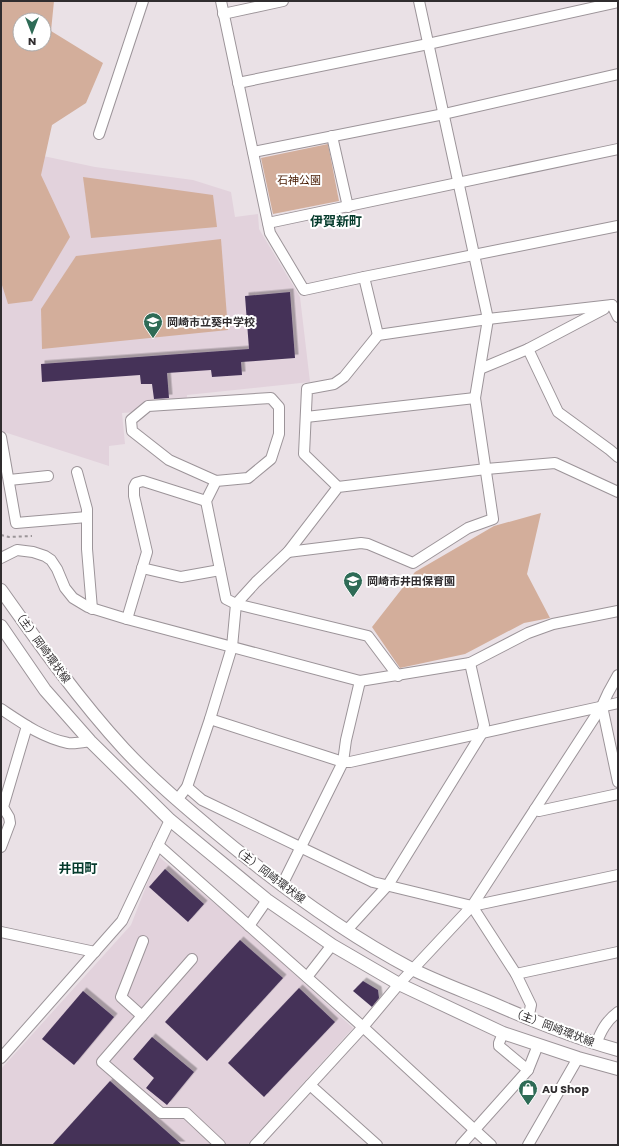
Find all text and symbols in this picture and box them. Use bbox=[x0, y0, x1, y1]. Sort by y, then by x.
north arrow bbox=[12, 12, 52, 52]
text: N bbox=[28, 34, 36, 50]
park label: 石神公園 bbox=[277, 172, 321, 188]
district label: 伊賀新町 bbox=[310, 212, 362, 231]
school or university icon: 岡崎市立葵中学校 bbox=[142, 311, 164, 339]
place label: 岡崎市立葵中学校 bbox=[167, 314, 255, 330]
school or university icon: 岡崎市井田保育園 bbox=[342, 570, 364, 598]
place label: 岡崎市井田保育園 bbox=[367, 573, 455, 589]
street label: （主）岡崎環状線 bbox=[10, 606, 74, 686]
street label: （主）岡崎環状線 bbox=[229, 841, 309, 907]
district label: 井田町 bbox=[58, 859, 98, 878]
street label: （主）岡崎環状線 bbox=[509, 1004, 597, 1050]
shop icon: AU Shop bbox=[517, 1078, 539, 1106]
place label: AU Shop bbox=[542, 1081, 589, 1097]

